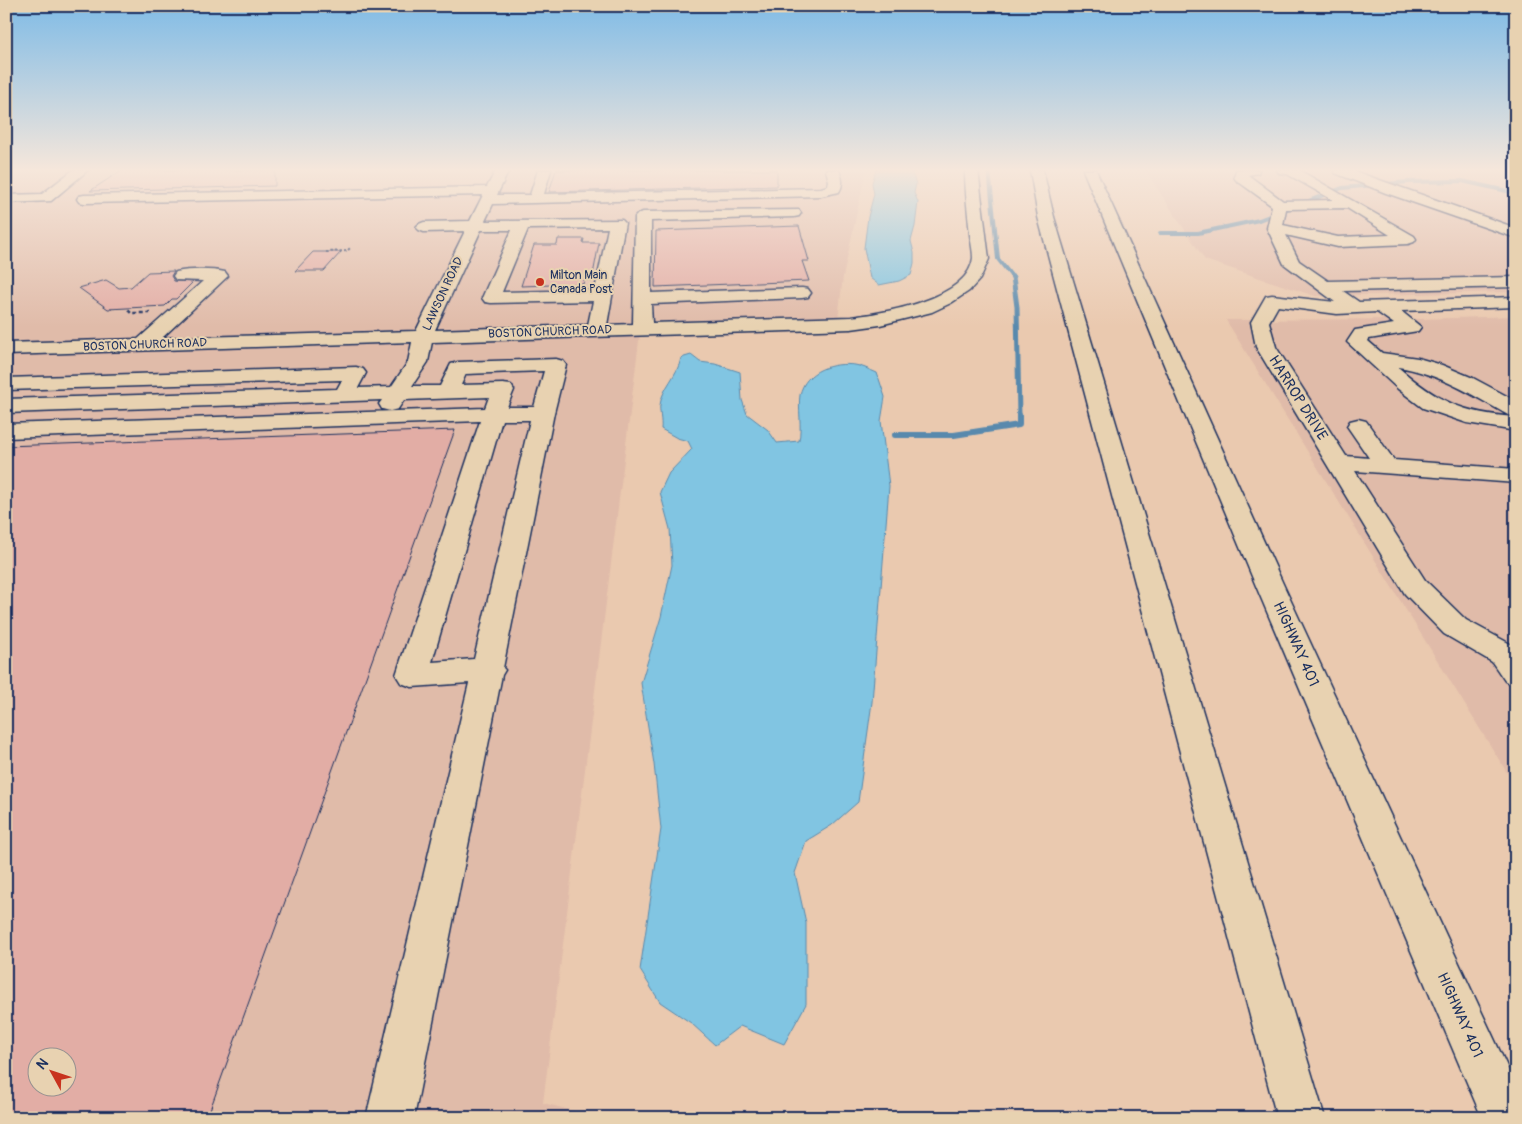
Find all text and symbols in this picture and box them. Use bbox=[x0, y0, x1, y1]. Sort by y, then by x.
street label: LAWSON ROAD bbox=[419, 254, 467, 333]
place label: Milton Main Canada Post bbox=[550, 268, 612, 297]
marker: Milton Main Canada Post bbox=[534, 276, 546, 288]
street label: BOSTON CHURCH ROAD bbox=[488, 322, 613, 342]
street label: BOSTON CHURCH ROAD bbox=[83, 335, 208, 355]
street label: HARROP DRIVE bbox=[1264, 352, 1332, 444]
street label: HIGHWAY 401 bbox=[1269, 598, 1323, 690]
street label: HIGHWAY 401 bbox=[1433, 969, 1487, 1061]
north arrow bbox=[28, 1046, 78, 1096]
text: N bbox=[33, 1055, 52, 1073]

